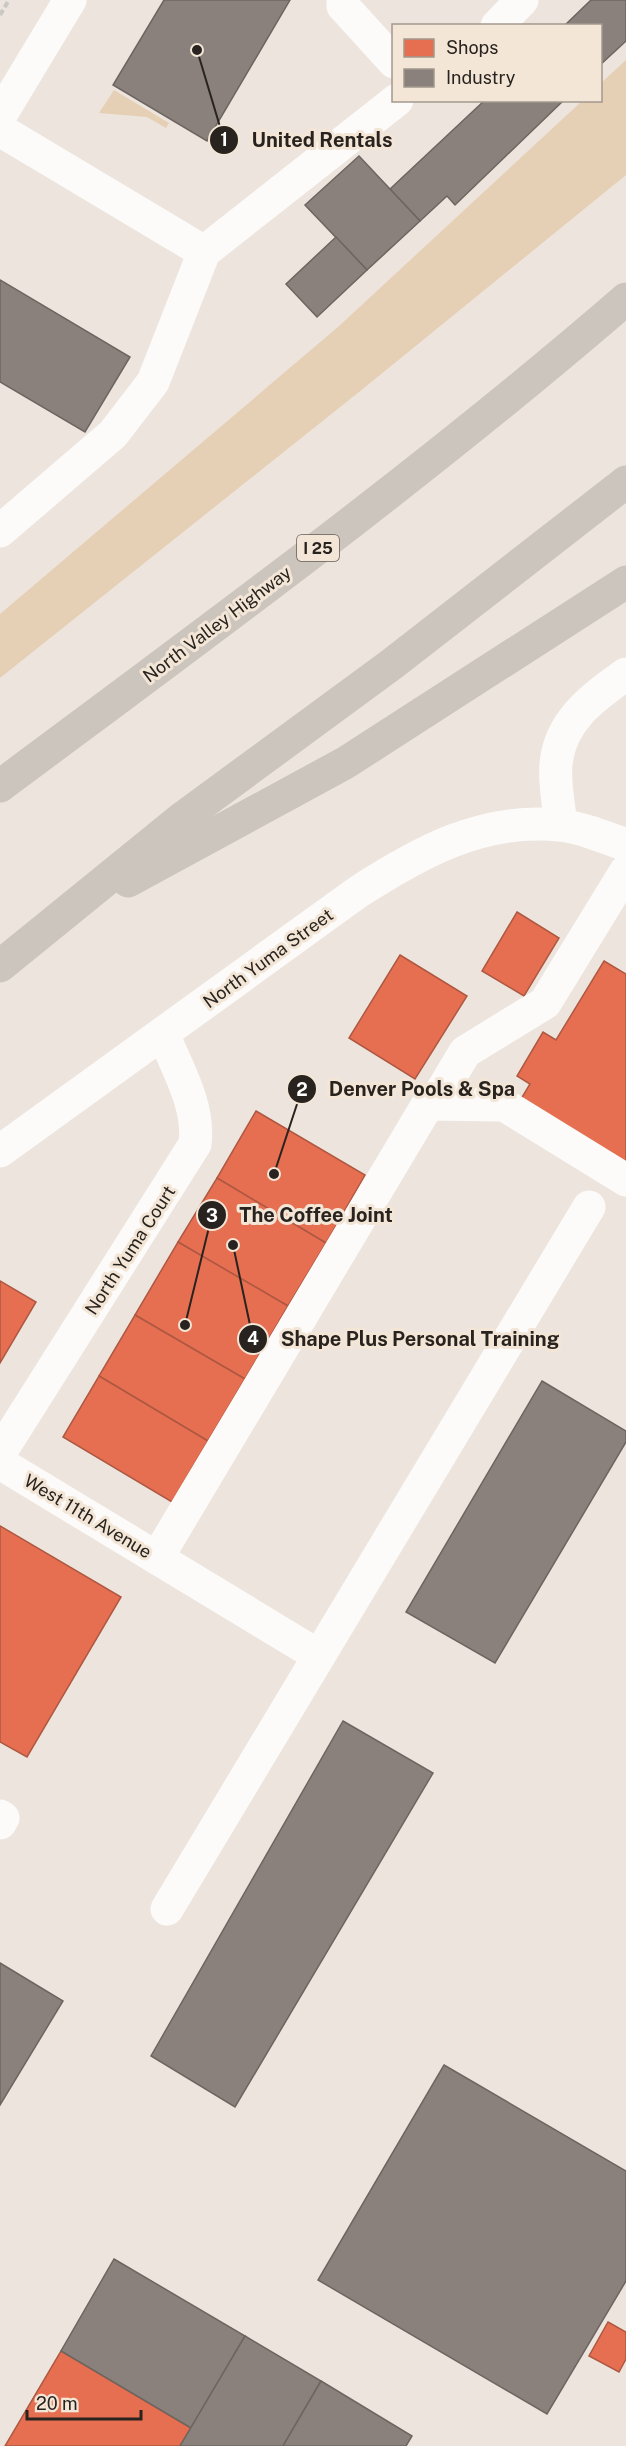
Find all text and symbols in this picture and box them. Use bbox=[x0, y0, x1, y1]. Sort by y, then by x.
legend bbox=[392, 24, 602, 102]
text: Shops bbox=[446, 37, 498, 58]
text: Industry bbox=[446, 67, 516, 88]
callout: United Rentals bbox=[209, 121, 404, 159]
text: United Rentals bbox=[251, 128, 393, 152]
text: 1 bbox=[220, 129, 228, 150]
road number: I 25 bbox=[297, 535, 339, 561]
street label: North Valley Highway bbox=[139, 561, 295, 686]
street label: North Yuma Street bbox=[199, 904, 337, 1012]
callout: Denver Pools & Spa bbox=[287, 1070, 527, 1108]
text: Denver Pools & Spa bbox=[329, 1077, 515, 1101]
text: 2 bbox=[296, 1079, 308, 1100]
street label: North Yuma Court bbox=[80, 1182, 180, 1318]
callout: The Coffee Joint bbox=[197, 1196, 405, 1234]
text: The Coffee Joint bbox=[239, 1203, 393, 1227]
text: 3 bbox=[206, 1205, 218, 1226]
callout: Shape Plus Personal Training bbox=[238, 1320, 571, 1358]
text: Shape Plus Personal Training bbox=[281, 1327, 560, 1351]
text: 4 bbox=[247, 1328, 259, 1349]
street label: West 11th Avenue bbox=[20, 1470, 156, 1562]
scale bar bbox=[27, 2383, 141, 2421]
text: 20 m bbox=[36, 2393, 78, 2414]

